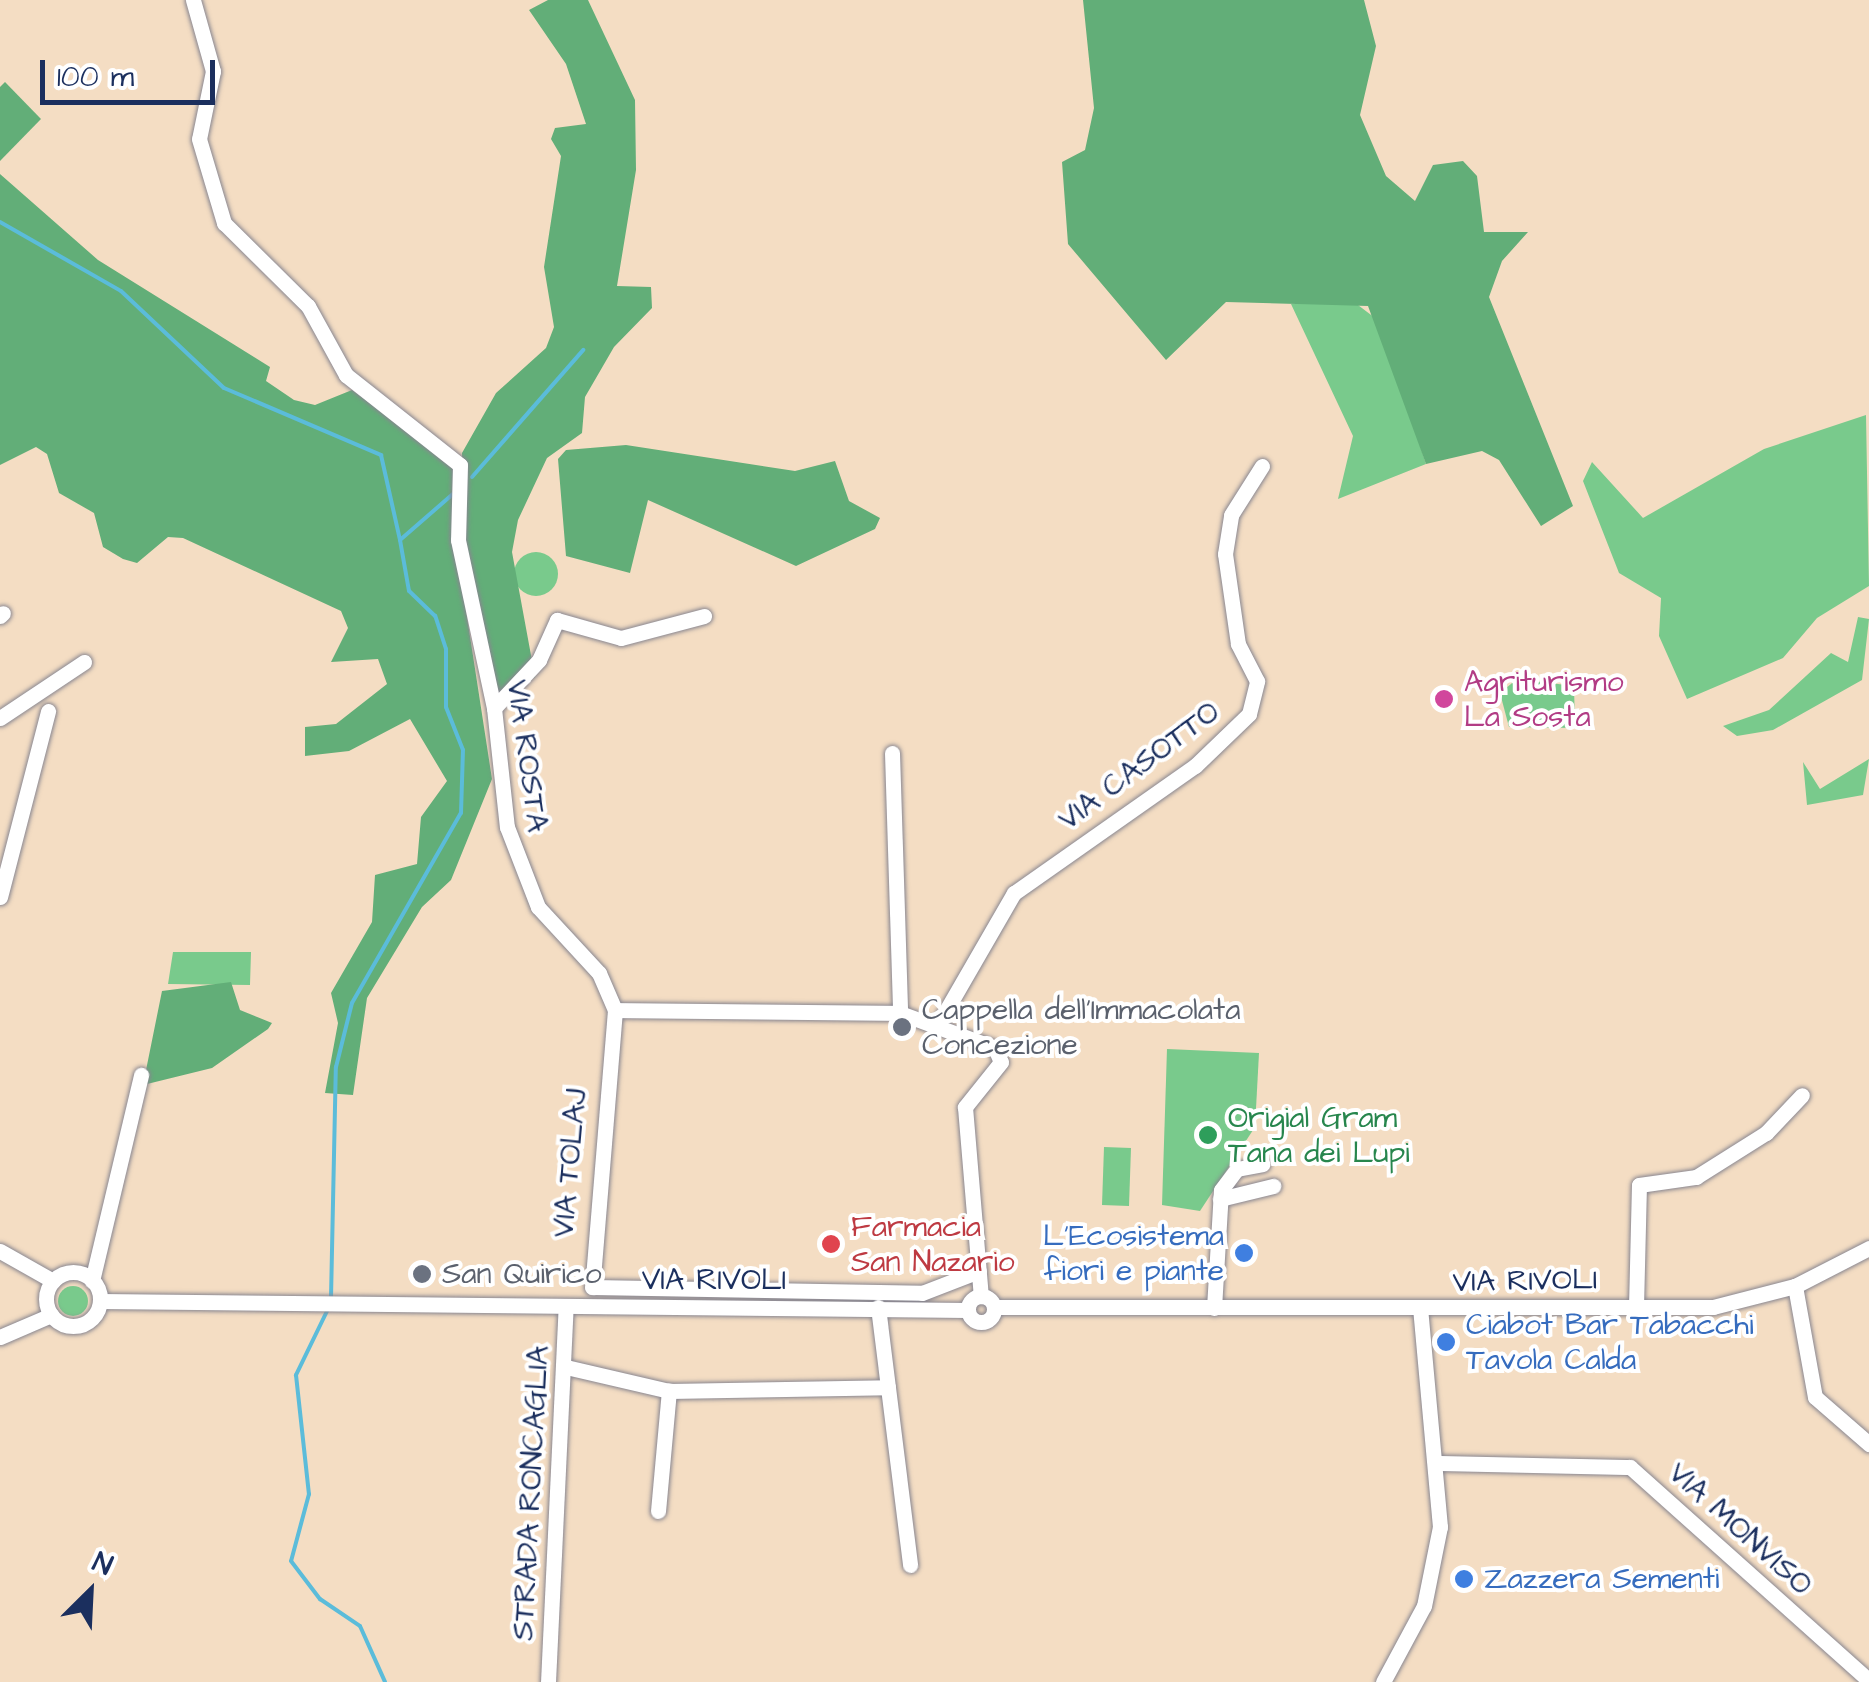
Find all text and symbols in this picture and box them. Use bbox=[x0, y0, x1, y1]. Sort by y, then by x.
scale bar bbox=[45, 40, 220, 102]
text: 100 m bbox=[57, 56, 134, 98]
place label: Agriturismo La Sosta bbox=[1464, 664, 1624, 734]
street label: VIA ROSTA bbox=[499, 678, 555, 834]
marker: Agriturismo La Sosta bbox=[1433, 688, 1455, 710]
street label: VIA CASOTTO bbox=[1052, 694, 1226, 838]
place label: Cappella dell'Immacolata Concezione bbox=[922, 992, 1240, 1062]
marker: Cappella dell'Immacolata Concezione bbox=[891, 1016, 913, 1038]
street label: VIA TOLAJ bbox=[546, 1087, 594, 1239]
place label: Origial Gram Tana dei Lupi bbox=[1228, 1100, 1410, 1170]
marker: Origial Gram Tana dei Lupi bbox=[1197, 1124, 1219, 1146]
place label: Farmacia San Nazario bbox=[851, 1209, 1015, 1280]
place label: L'Ecosistema fiori e piante bbox=[1043, 1218, 1224, 1288]
marker: Farmacia San Nazario bbox=[820, 1233, 842, 1255]
marker: L'Ecosistema fiori e piante bbox=[1233, 1242, 1255, 1264]
place label: San Quirico bbox=[442, 1256, 602, 1292]
street label: VIA RIVOLI bbox=[642, 1262, 786, 1298]
street label: VIA RIVOLI bbox=[1452, 1262, 1598, 1300]
marker: San Quirico bbox=[411, 1263, 433, 1285]
place label: Ciabot Bar Tabacchi Tavola Calda bbox=[1466, 1307, 1753, 1378]
marker: Ciabot Bar Tabacchi Tavola Calda bbox=[1435, 1331, 1457, 1353]
street label: STRADA RONCAGLIA bbox=[505, 1345, 557, 1641]
street label: VIA MONVISO bbox=[1661, 1455, 1819, 1603]
north arrow bbox=[40, 1542, 140, 1642]
text: N bbox=[86, 1543, 118, 1586]
place label: Zazzera Sementi bbox=[1484, 1561, 1719, 1597]
marker: Zazzera Sementi bbox=[1453, 1568, 1475, 1590]

